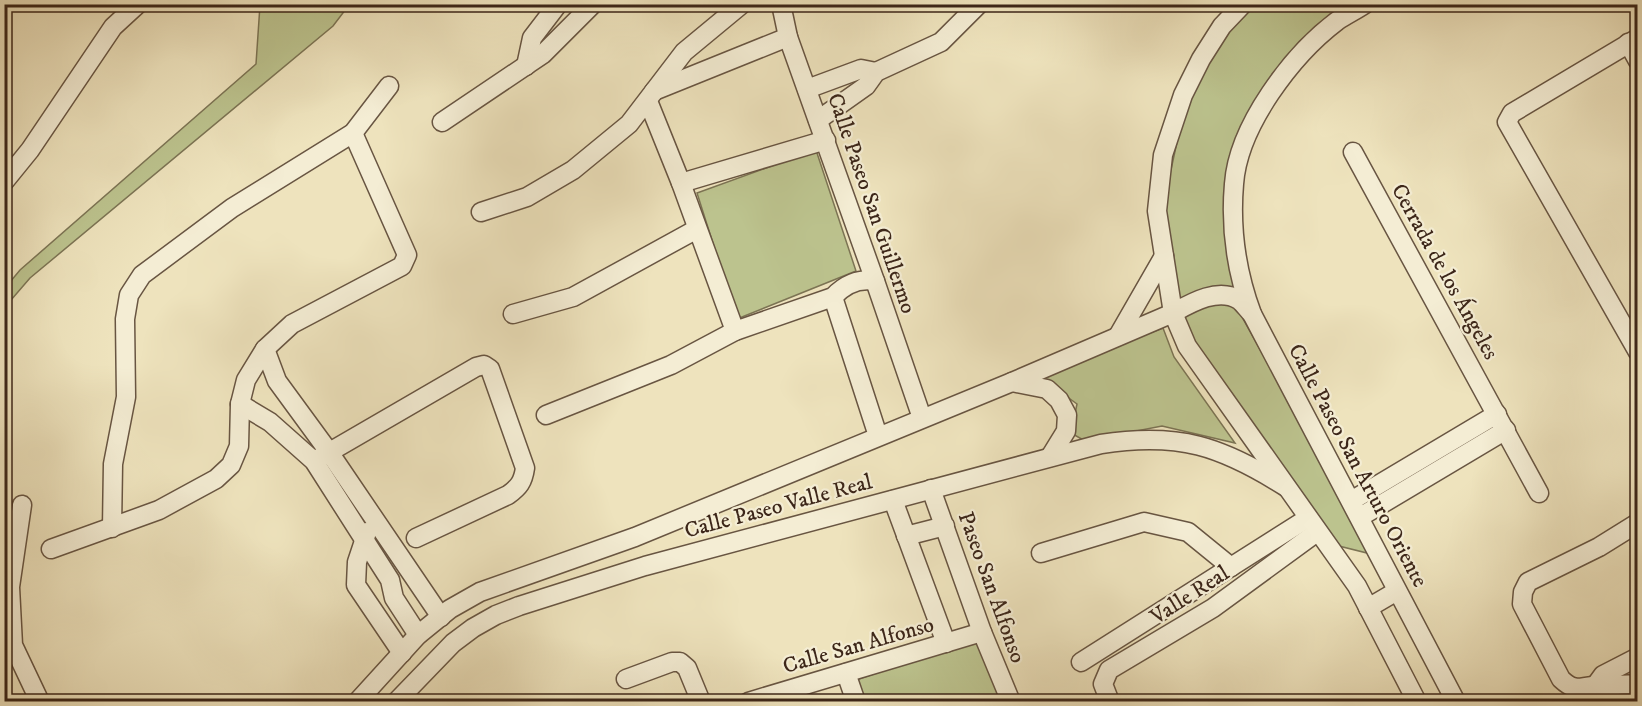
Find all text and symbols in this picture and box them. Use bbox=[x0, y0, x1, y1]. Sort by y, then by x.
street label: Calle Paseo San Guillermo bbox=[821, 90, 922, 317]
street label: Cerrada de los Ángeles bbox=[1385, 179, 1505, 364]
street label: Calle Paseo San Arturo Oriente bbox=[1282, 339, 1433, 592]
street label: Calle Paseo Valle Real bbox=[681, 468, 876, 545]
street label: Paseo San Alfonso bbox=[952, 508, 1031, 667]
street label: Valle Real bbox=[1145, 560, 1235, 631]
street label: Calle San Alfonso bbox=[780, 611, 937, 680]

